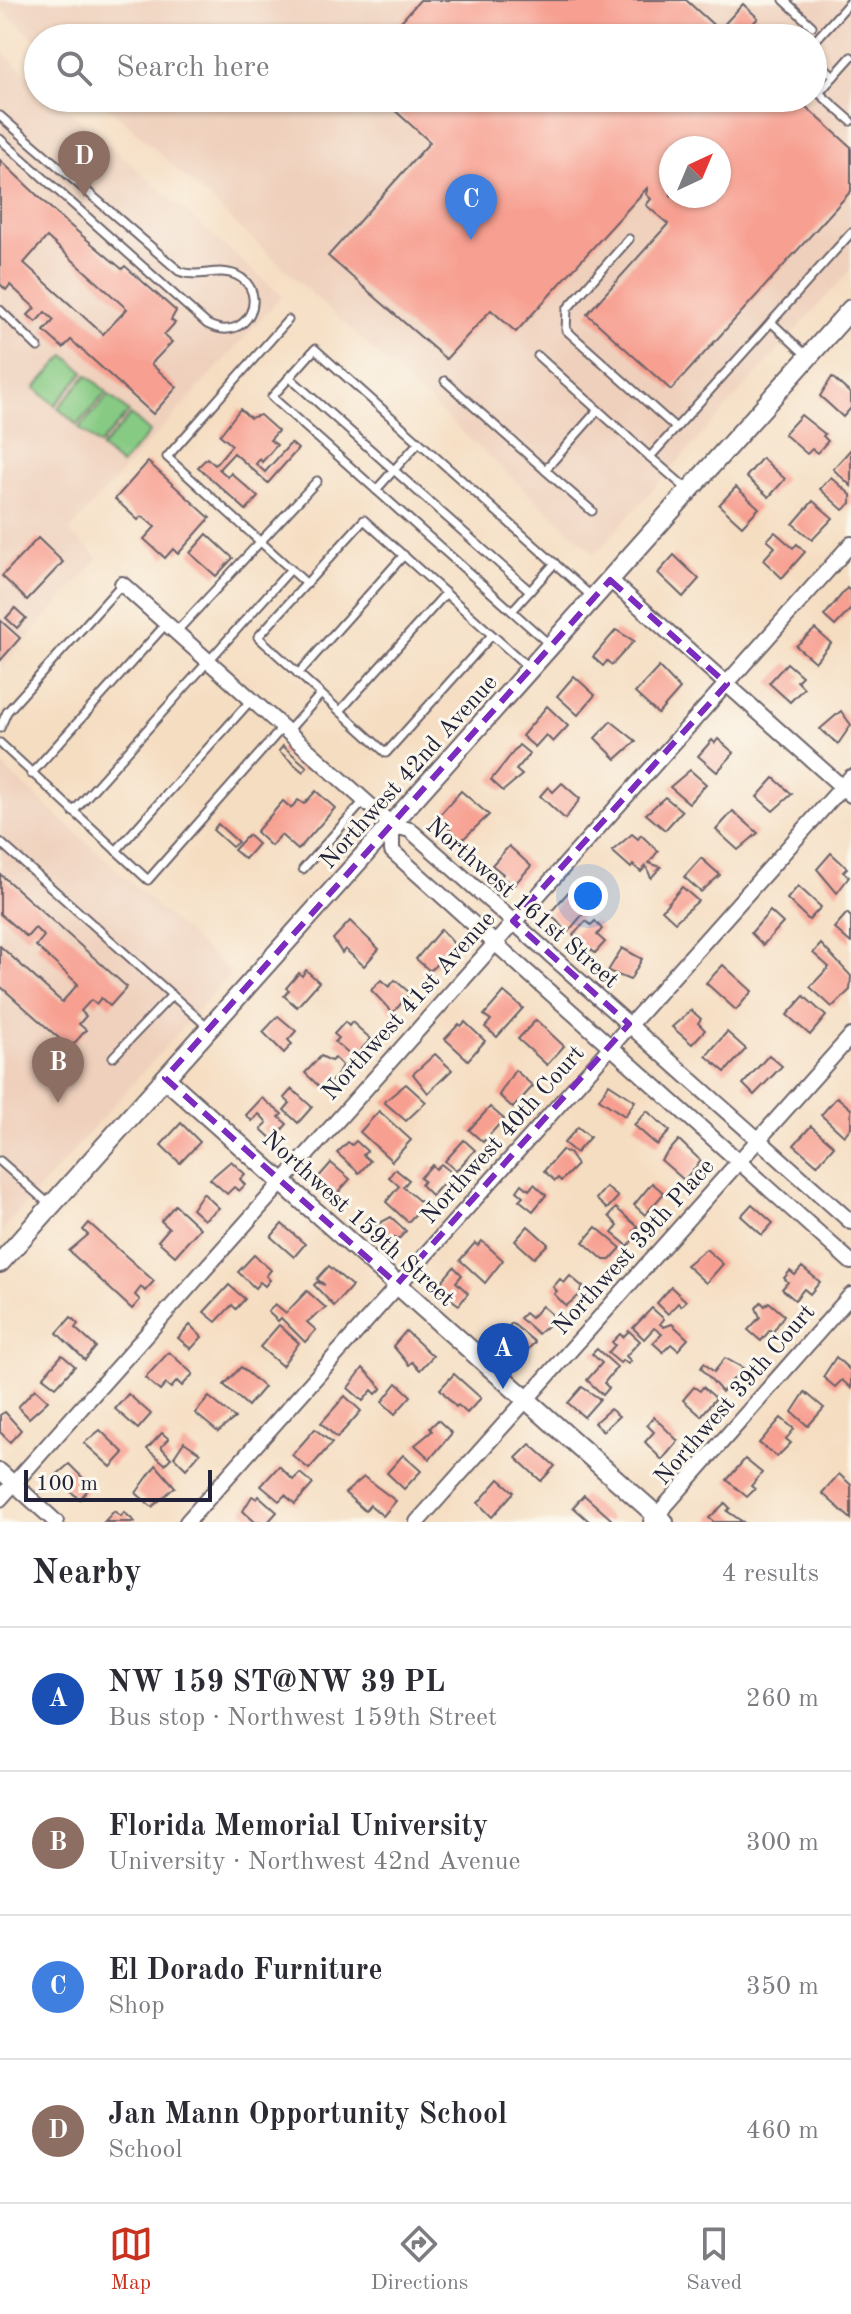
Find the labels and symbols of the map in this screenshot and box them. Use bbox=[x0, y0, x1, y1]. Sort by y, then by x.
pin: D bbox=[58, 131, 110, 197]
north arrow bbox=[659, 136, 731, 208]
pin: C bbox=[445, 174, 497, 240]
street label: Northwest 42nd Avenue bbox=[316, 671, 503, 874]
street label: Northwest 161st Street bbox=[421, 814, 623, 993]
your location bbox=[568, 876, 608, 916]
street label: Northwest 41st Avenue bbox=[318, 907, 500, 1106]
pin: B bbox=[32, 1037, 84, 1103]
street label: Northwest 40th Court bbox=[417, 1042, 590, 1229]
street label: Northwest 159th Street bbox=[257, 1127, 458, 1312]
street label: Northwest 39th Place bbox=[549, 1155, 720, 1340]
street label: Northwest 39th Court bbox=[651, 1300, 820, 1490]
pin: A bbox=[477, 1323, 529, 1389]
scale bar bbox=[24, 1466, 212, 1502]

